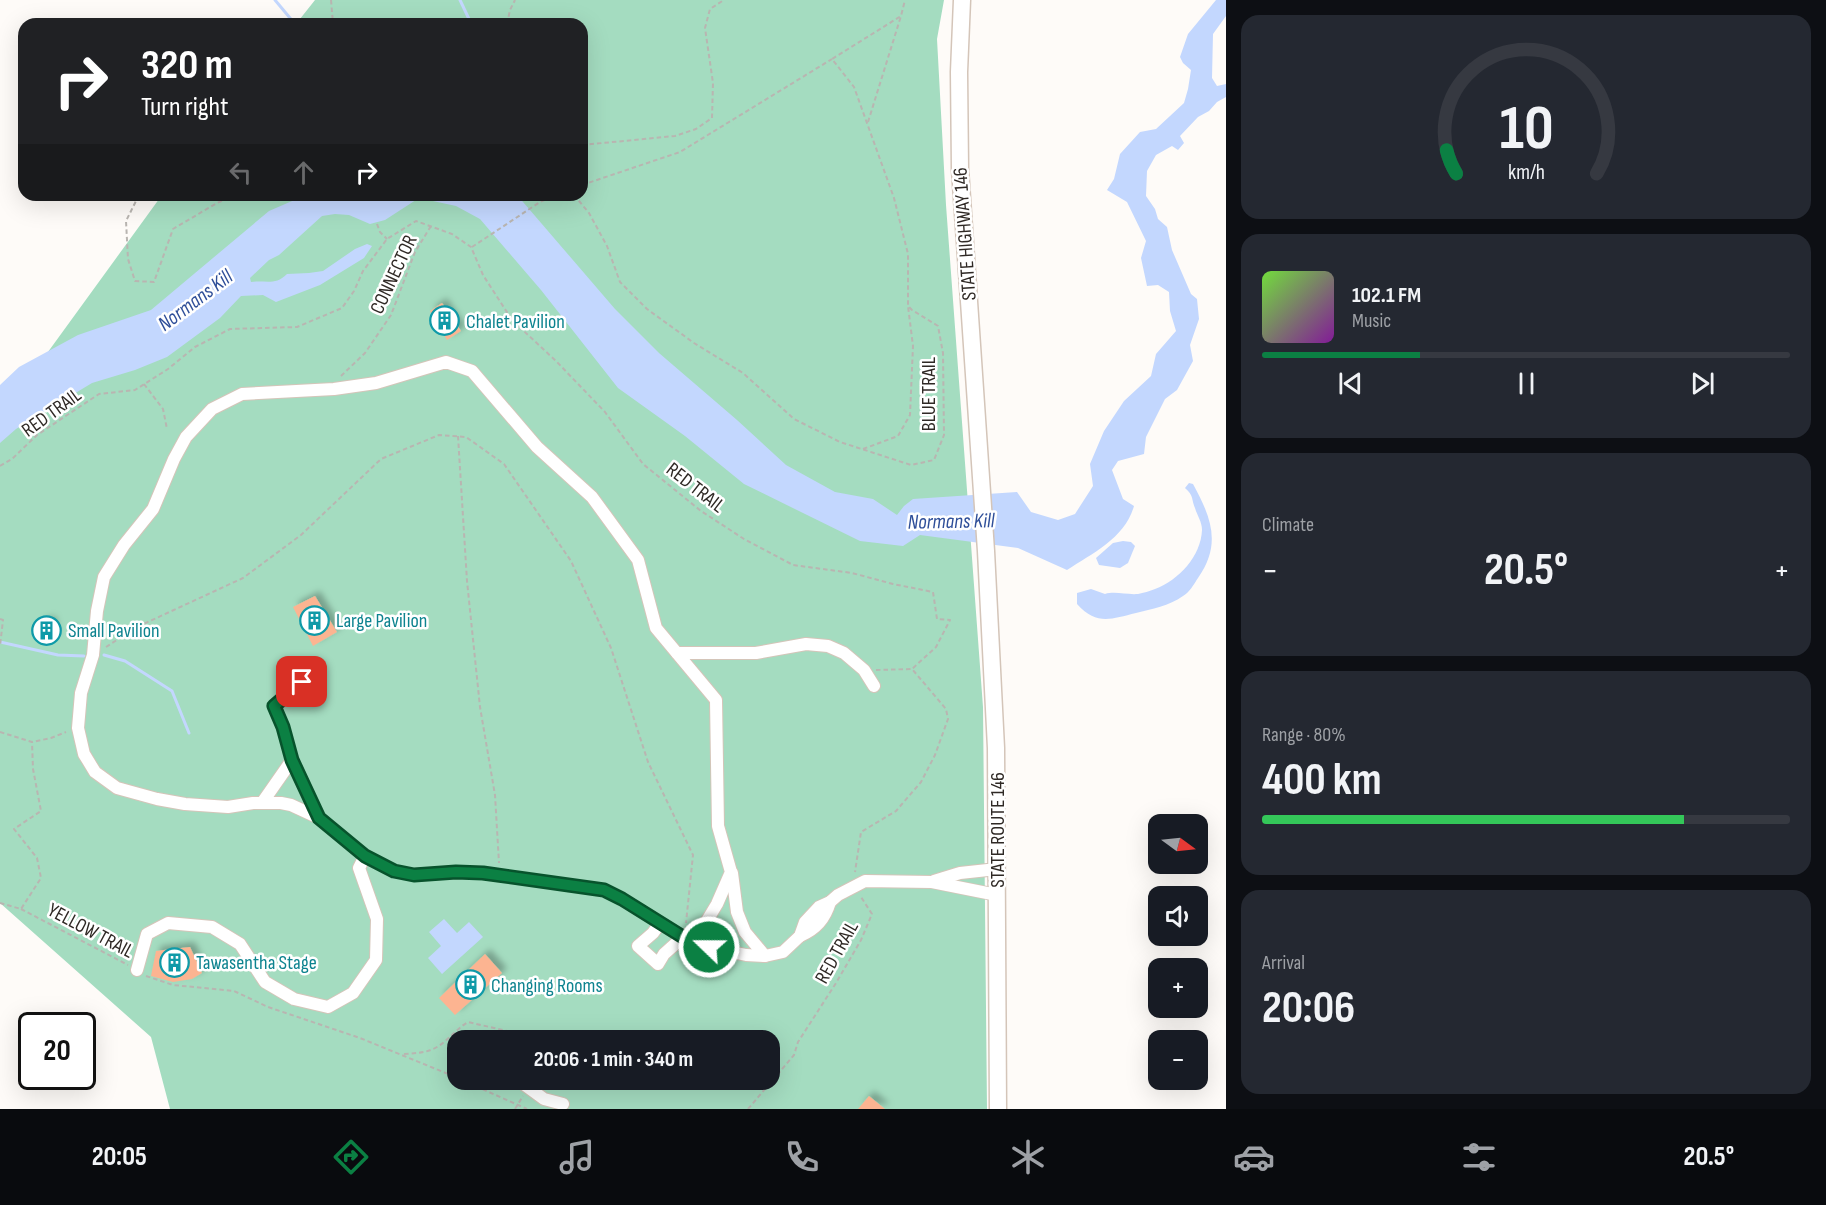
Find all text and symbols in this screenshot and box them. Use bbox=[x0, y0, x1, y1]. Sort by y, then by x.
text: 320 m bbox=[141, 40, 233, 91]
icon: right bbox=[42, 42, 120, 120]
text: Turn right bbox=[141, 91, 228, 123]
text: 10 bbox=[1499, 92, 1553, 167]
icon: left bbox=[224, 156, 257, 189]
icon: ahead bbox=[287, 156, 320, 189]
icon: right bbox=[350, 156, 383, 189]
text: km/h bbox=[1507, 160, 1545, 185]
street label: STATE HIGHWAY 146 bbox=[948, 167, 982, 301]
street label: CONNECTOR bbox=[365, 231, 423, 318]
water label: Normans Kill bbox=[153, 264, 238, 337]
text: 102.1 FM bbox=[1352, 282, 1421, 309]
building icon: Chalet Pavilion bbox=[429, 305, 461, 337]
text: Music bbox=[1352, 309, 1391, 333]
place label: Chalet Pavilion bbox=[466, 310, 565, 334]
street label: BLUE TRAIL bbox=[917, 356, 941, 431]
icon: previous bbox=[1334, 367, 1367, 400]
icon: pause bbox=[1510, 367, 1543, 400]
icon: next bbox=[1686, 367, 1719, 400]
street label: RED TRAIL bbox=[17, 383, 87, 442]
street label: RED TRAIL bbox=[661, 457, 730, 518]
water label: Normans Kill bbox=[907, 508, 996, 535]
text: Climate bbox=[1262, 513, 1314, 537]
text: 20.5° bbox=[1484, 543, 1568, 598]
text: − bbox=[1262, 551, 1278, 591]
text: + bbox=[1774, 551, 1790, 591]
building icon: Large Pavilion bbox=[299, 604, 331, 636]
place label: Large Pavilion bbox=[336, 609, 427, 633]
building icon: Small Pavilion bbox=[31, 614, 63, 646]
place label: Small Pavilion bbox=[68, 619, 160, 643]
pin bbox=[276, 656, 327, 707]
icon: arrive bbox=[285, 665, 318, 698]
text: Range · 80% bbox=[1262, 723, 1346, 747]
text: 400 km bbox=[1262, 753, 1382, 808]
street label: STATE ROUTE 146 bbox=[986, 772, 1010, 888]
north arrow bbox=[1148, 814, 1208, 874]
map controls bbox=[1148, 814, 1208, 1090]
button: sound bbox=[1148, 886, 1208, 946]
street label: YELLOW TRAIL bbox=[43, 898, 138, 964]
position arrow bbox=[677, 915, 741, 979]
street label: RED TRAIL bbox=[810, 917, 864, 988]
building icon: Tawasentha Stage bbox=[159, 946, 191, 978]
place label: Tawasentha Stage bbox=[196, 951, 317, 975]
text: Arrival bbox=[1262, 951, 1305, 975]
button: + bbox=[1148, 958, 1208, 1018]
building icon: Changing Rooms bbox=[454, 969, 486, 1001]
place label: Changing Rooms bbox=[491, 974, 603, 998]
text: 20:06 bbox=[1262, 981, 1355, 1036]
speed limit sign: 20 bbox=[18, 1012, 96, 1090]
button: − bbox=[1148, 1030, 1208, 1090]
text: 20:06 · 1 min · 340 m bbox=[534, 1046, 693, 1073]
icon: directions bbox=[330, 1136, 372, 1178]
icon: music bbox=[556, 1136, 598, 1178]
icon: phone bbox=[781, 1136, 823, 1178]
icon: climate bbox=[1007, 1136, 1049, 1178]
icon: car bbox=[1233, 1136, 1275, 1178]
icon: filters bbox=[1458, 1136, 1500, 1178]
text: 20:05 bbox=[92, 1141, 147, 1173]
text: 20.5° bbox=[1684, 1141, 1734, 1173]

